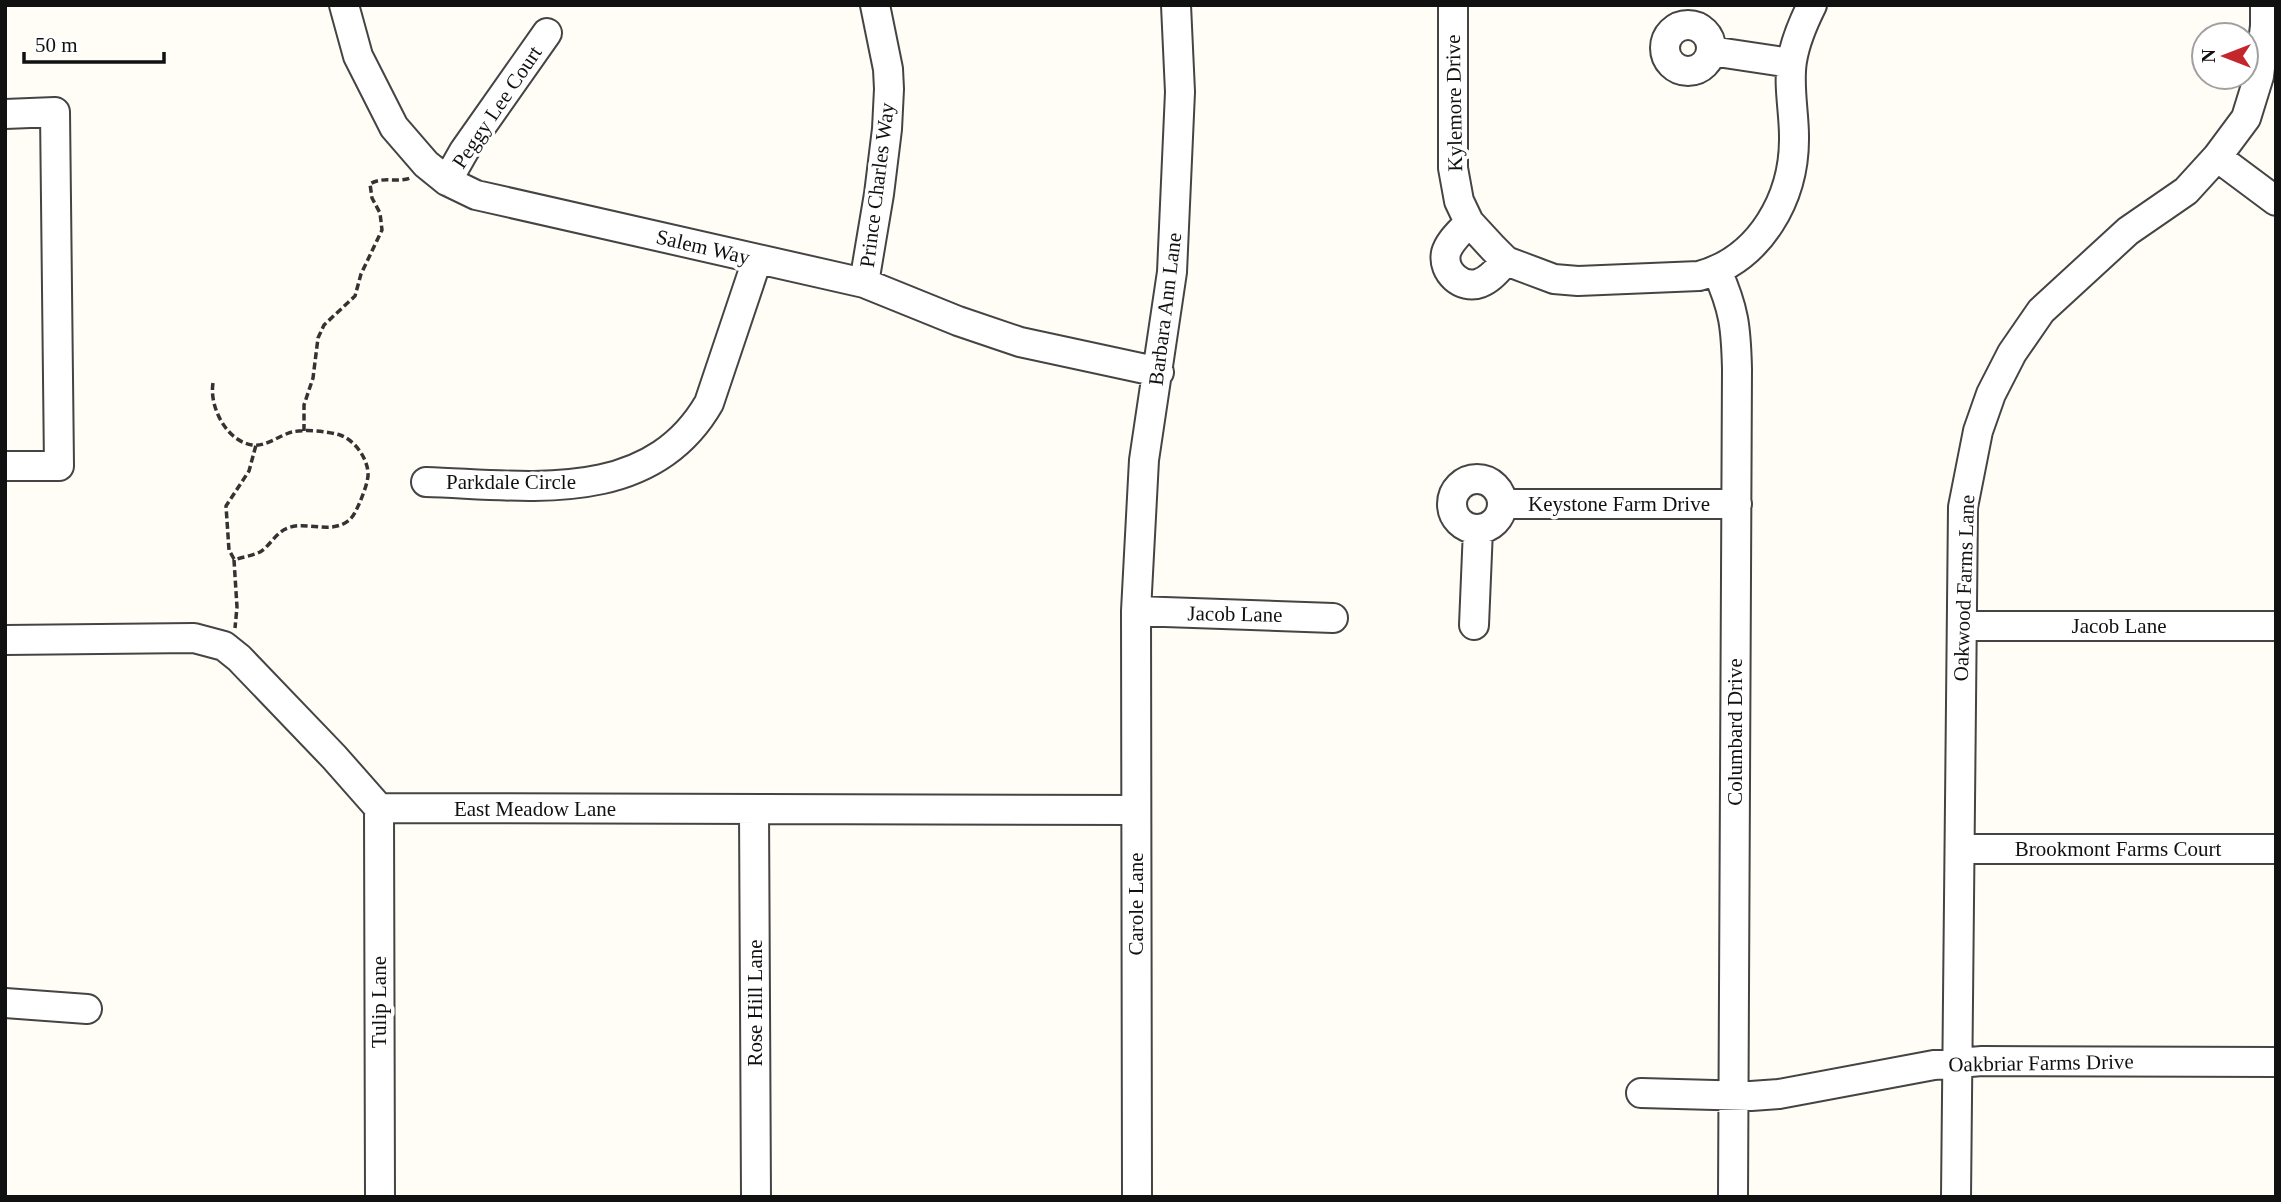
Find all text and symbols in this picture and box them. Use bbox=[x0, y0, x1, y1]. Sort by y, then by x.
scale bar bbox=[24, 21, 164, 65]
north arrow bbox=[2190, 21, 2260, 91]
text: 50 m bbox=[35, 33, 78, 57]
street label: Kylemore Drive bbox=[1441, 34, 1467, 172]
street label: Peggy Lee Court bbox=[447, 41, 547, 173]
text: N bbox=[2198, 49, 2219, 63]
street label: Prince Charles Way bbox=[855, 101, 899, 269]
street label: Salem Way bbox=[654, 225, 753, 270]
street label: Barbara Ann Lane bbox=[1144, 231, 1186, 387]
street label: Parkdale Circle bbox=[446, 470, 576, 494]
street label: Keystone Farm Drive bbox=[1528, 492, 1710, 516]
street label: Oakwood Farms Lane bbox=[1949, 494, 1979, 682]
street label: Jacob Lane bbox=[1187, 601, 1283, 627]
street label: Jacob Lane bbox=[2071, 614, 2167, 638]
street label: Columbard Drive bbox=[1723, 658, 1747, 806]
street label: East Meadow Lane bbox=[454, 797, 616, 821]
street label: Brookmont Farms Court bbox=[2015, 837, 2221, 861]
street label: Carole Lane bbox=[1124, 852, 1148, 956]
street label: Rose Hill Lane bbox=[743, 939, 767, 1067]
street label: Tulip Lane bbox=[367, 956, 391, 1048]
street label: Oakbriar Farms Drive bbox=[1948, 1049, 2134, 1077]

